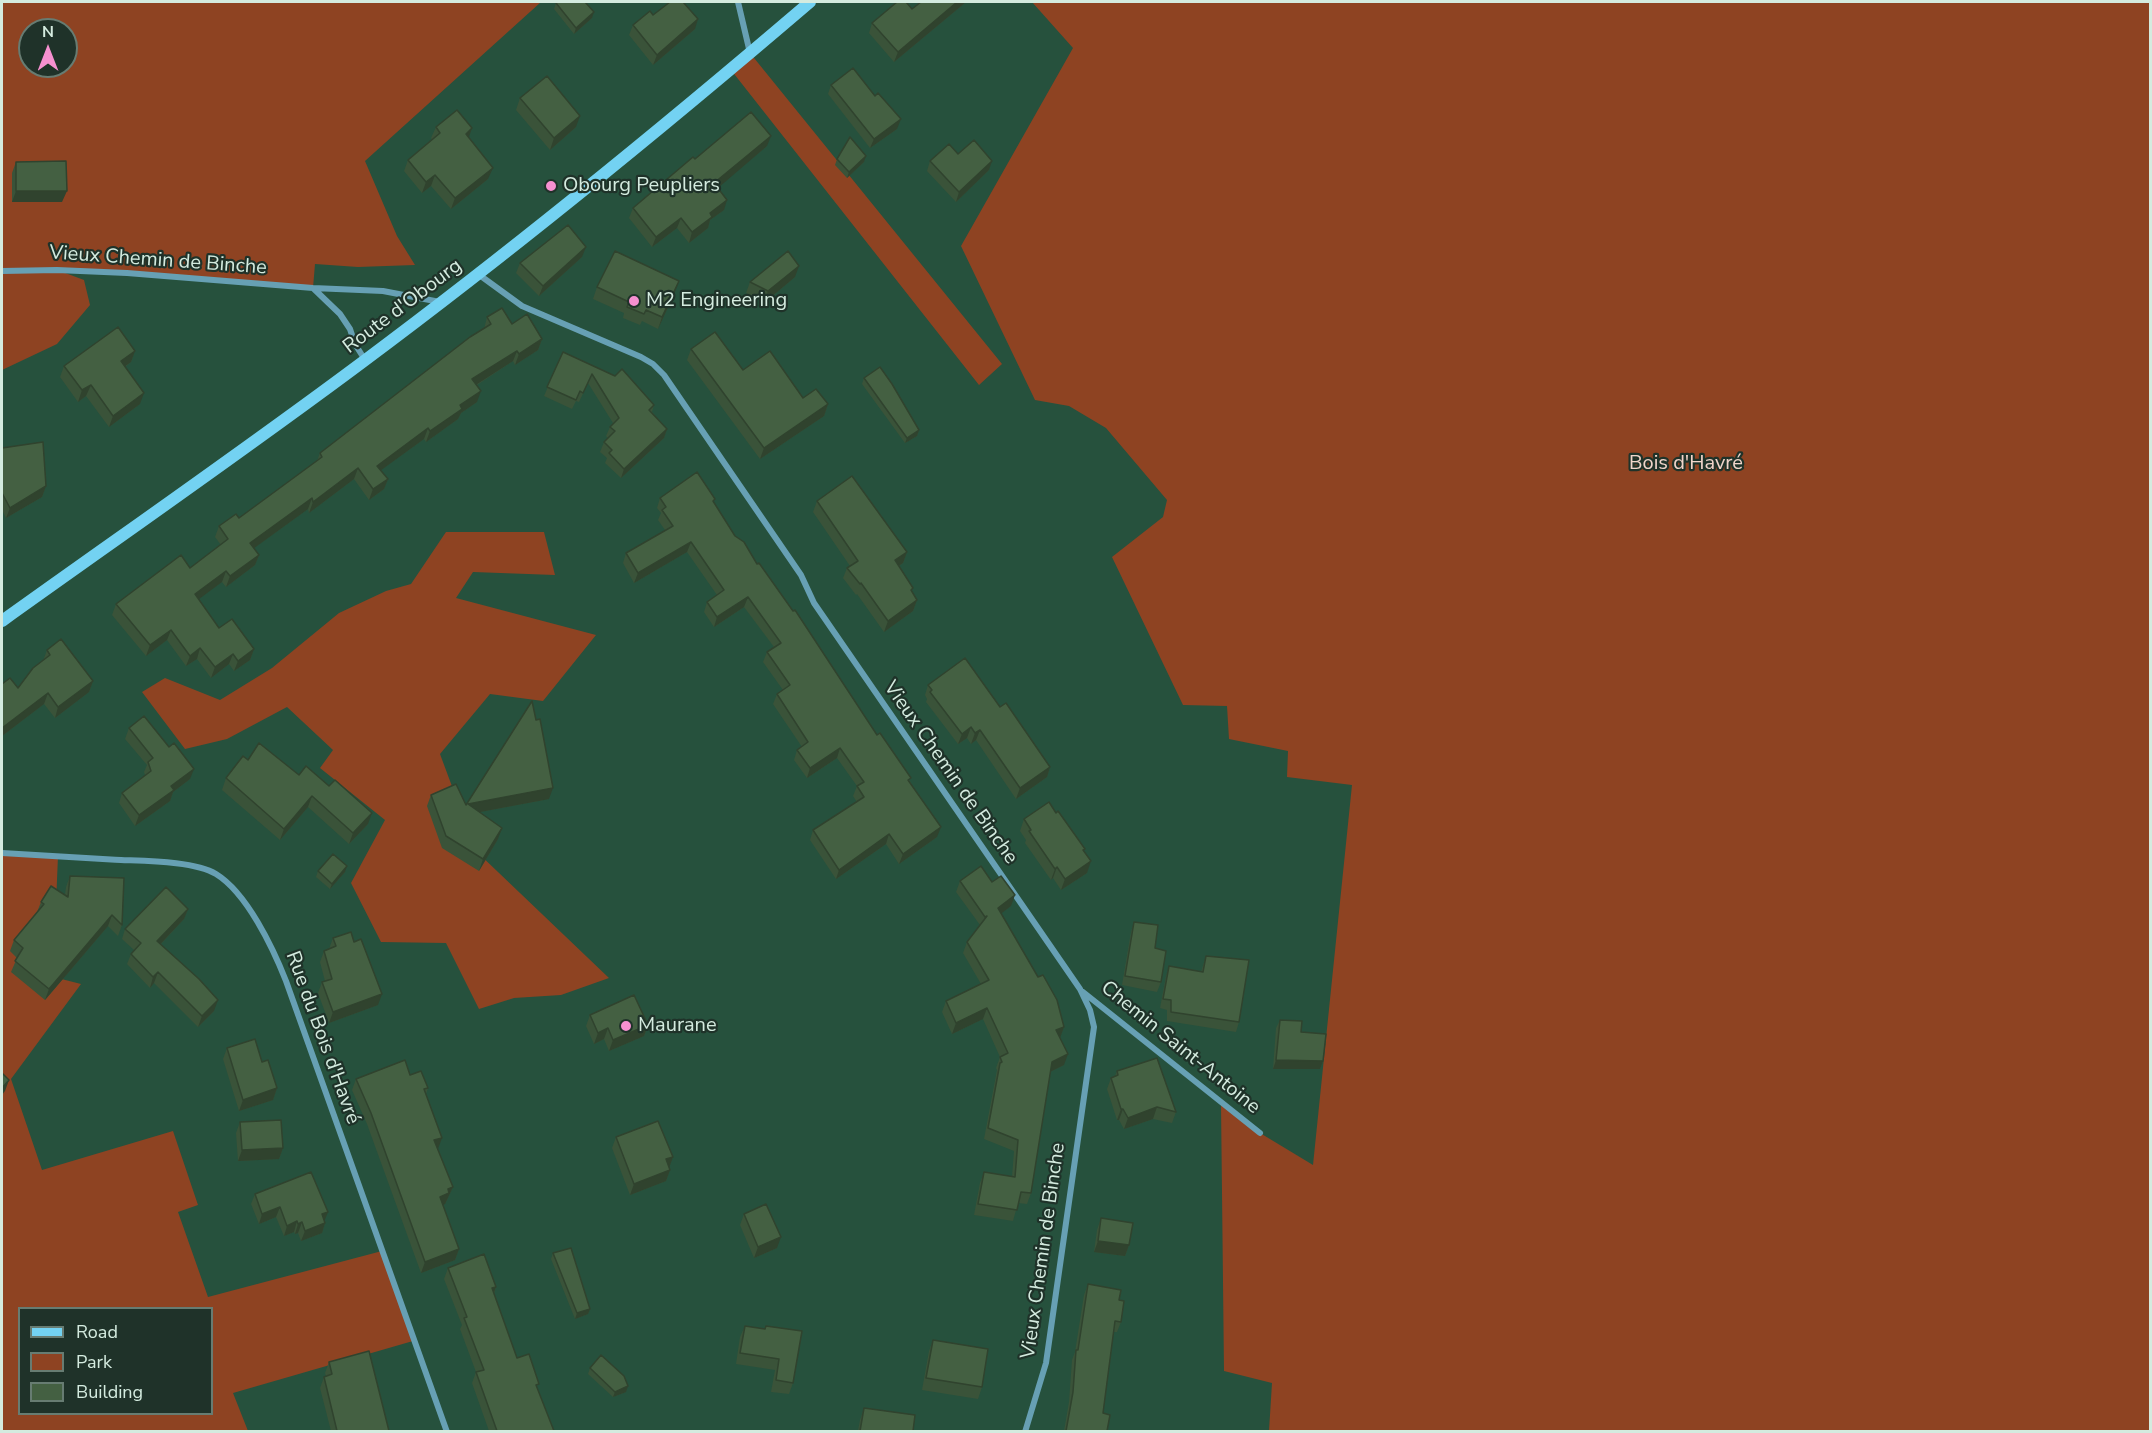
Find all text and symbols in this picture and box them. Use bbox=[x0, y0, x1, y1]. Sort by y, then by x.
north arrow bbox=[18, 18, 78, 78]
text: N bbox=[42, 21, 54, 43]
place label: Obourg Peupliers bbox=[563, 174, 720, 198]
marker: Obourg Peupliers bbox=[544, 179, 558, 193]
street label: Vieux Chemin de Binche bbox=[48, 241, 268, 281]
street label: Route d'Obourg bbox=[339, 255, 467, 359]
place label: M2 Engineering bbox=[646, 289, 787, 313]
marker: M2 Engineering bbox=[627, 294, 641, 308]
park label: Bois d'Havré bbox=[1629, 452, 1743, 476]
street label: Vieux Chemin de Binche bbox=[878, 677, 1022, 869]
street label: Rue du Bois d'Havré bbox=[280, 948, 364, 1128]
street label: Chemin Saint-Antoine bbox=[1095, 976, 1265, 1120]
place label: Maurane bbox=[638, 1014, 717, 1038]
marker: Maurane bbox=[619, 1019, 633, 1033]
street label: Vieux Chemin de Binche bbox=[1017, 1141, 1071, 1361]
legend bbox=[18, 1307, 213, 1415]
text: Road bbox=[76, 1320, 118, 1344]
text: Park bbox=[76, 1350, 112, 1374]
text: Building bbox=[76, 1380, 143, 1404]

